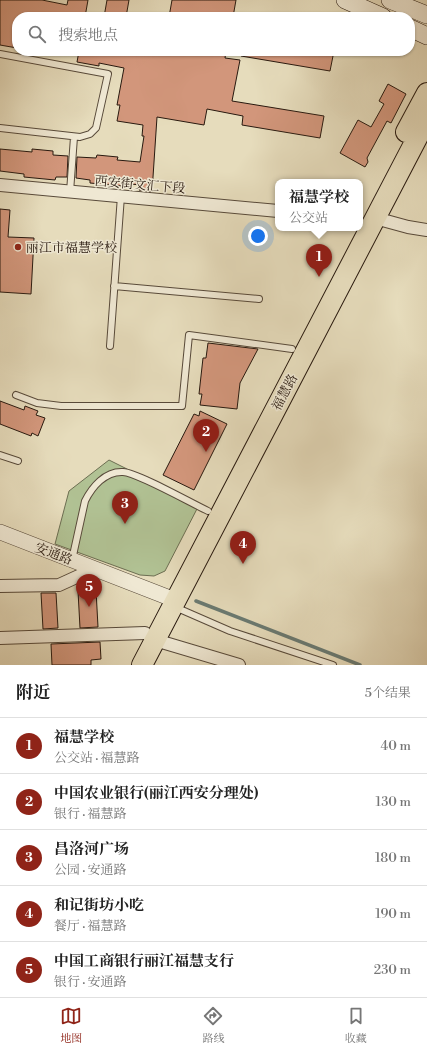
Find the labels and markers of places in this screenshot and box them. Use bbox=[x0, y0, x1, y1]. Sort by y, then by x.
place label: 丽江市福慧学校 bbox=[26, 240, 117, 256]
marker: 丽江市福慧学校 bbox=[13, 242, 23, 252]
pin: 1 bbox=[306, 244, 332, 277]
pin: 2 bbox=[193, 419, 219, 452]
pin: 3 bbox=[112, 491, 138, 524]
pin: 4 bbox=[230, 531, 256, 564]
pin: 5 bbox=[76, 574, 102, 607]

